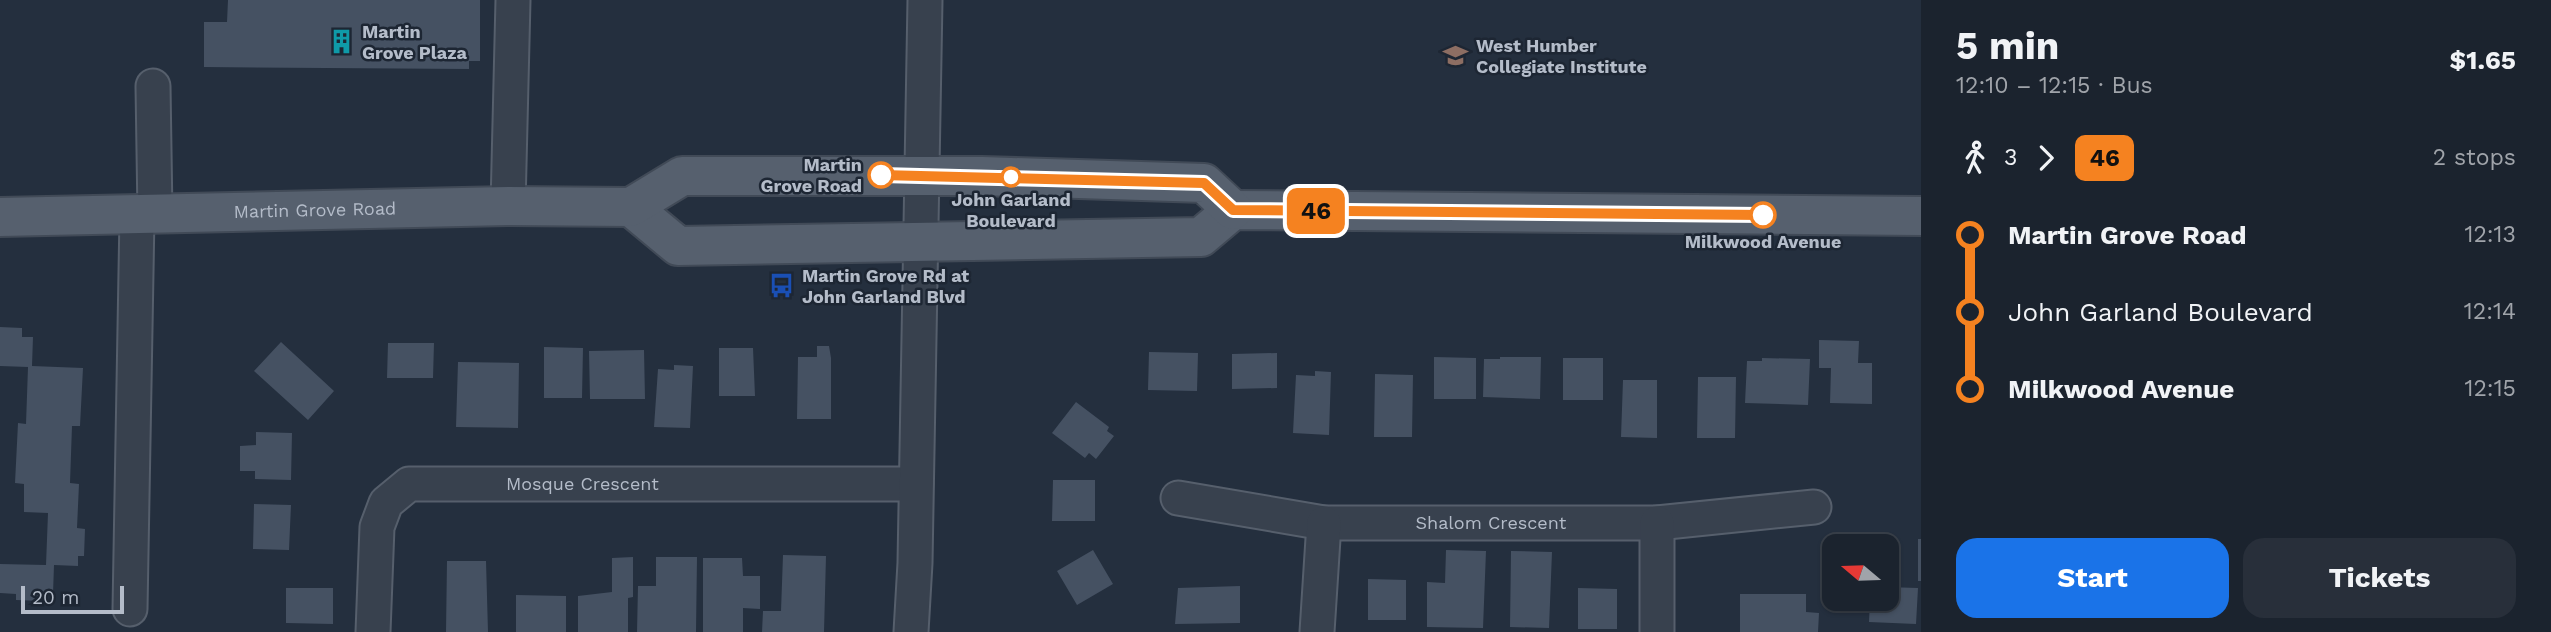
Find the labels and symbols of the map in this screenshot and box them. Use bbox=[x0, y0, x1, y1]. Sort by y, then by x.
place label: Martin Grove Plaza bbox=[362, 21, 468, 63]
building icon: Martin Grove Plaza bbox=[328, 28, 356, 56]
place label: West Humber Collegiate Institute bbox=[1476, 35, 1647, 77]
school or university icon: West Humber Collegiate Institute bbox=[1442, 42, 1470, 70]
place label: Martin Grove Road bbox=[761, 154, 862, 196]
marker: Martin Grove Road bbox=[868, 162, 894, 188]
marker: John Garland Boulevard bbox=[1001, 167, 1021, 187]
line badge: 46 bbox=[1284, 188, 1348, 234]
place label: John Garland Boulevard bbox=[951, 189, 1071, 231]
street label: Martin Grove Road bbox=[233, 197, 396, 222]
marker: Milkwood Avenue bbox=[1750, 202, 1776, 228]
place label: Milkwood Avenue bbox=[1685, 231, 1841, 252]
place label: Martin Grove Rd at John Garland Blvd bbox=[802, 265, 969, 307]
bus stop icon: Martin Grove Rd at John Garland Blvd bbox=[768, 272, 796, 300]
street label: Mosque Crescent bbox=[506, 473, 659, 494]
street label: Shalom Crescent bbox=[1415, 512, 1567, 533]
north arrow bbox=[1822, 534, 1899, 611]
scale bar bbox=[21, 583, 124, 615]

